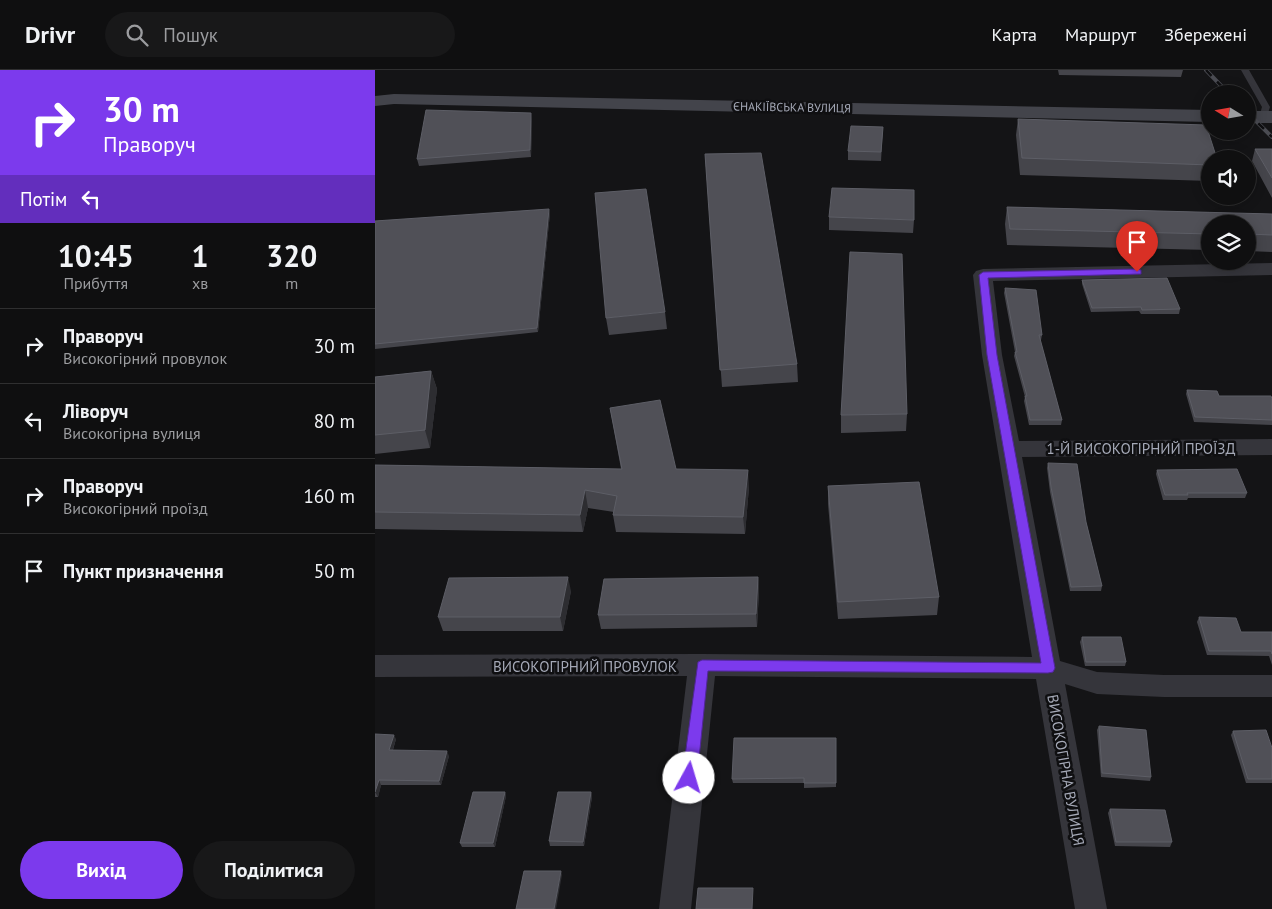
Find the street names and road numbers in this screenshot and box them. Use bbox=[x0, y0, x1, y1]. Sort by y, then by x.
street label: ЄНАКІЇВСЬКА ВУЛИЦЯ bbox=[733, 98, 851, 116]
street label: 1-Й ВИСОКОГІРНИЙ ПРОЇЗД bbox=[1046, 439, 1236, 458]
street label: ВИСОКОГІРНИЙ ПРОВУЛОК bbox=[493, 657, 677, 676]
street label: ВИСОКОГІРНА ВУЛИЦЯ bbox=[1043, 693, 1089, 847]

